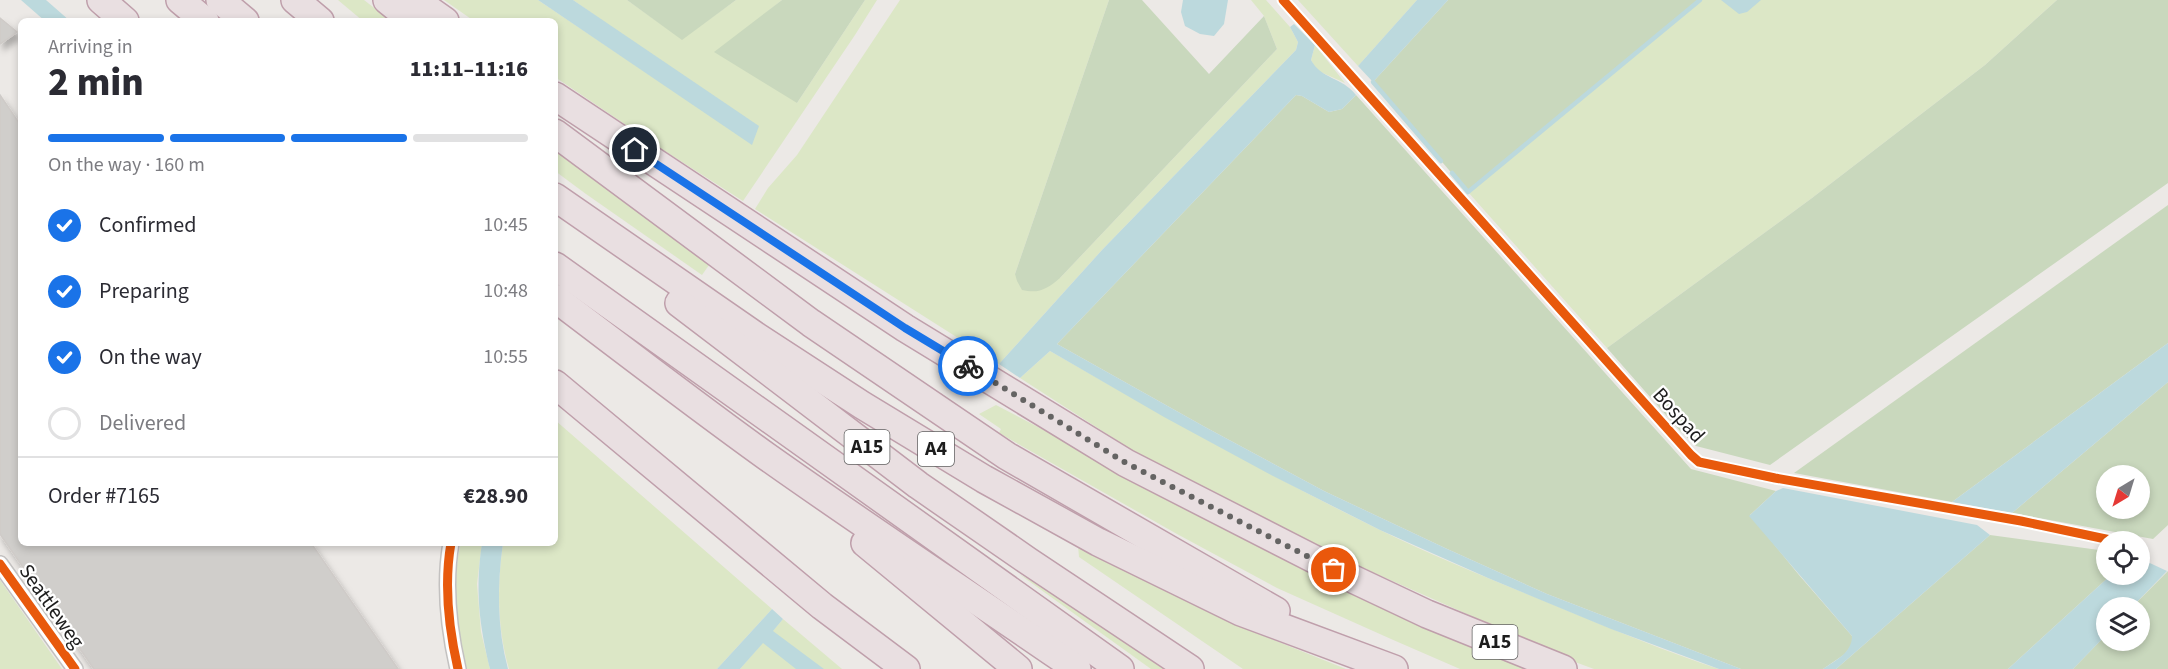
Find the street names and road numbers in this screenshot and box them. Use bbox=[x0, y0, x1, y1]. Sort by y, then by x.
street label: Bospad bbox=[1646, 380, 1712, 450]
road number: A15 bbox=[844, 430, 890, 464]
road number: A4 bbox=[918, 432, 954, 466]
street label: Seattleweg bbox=[12, 558, 92, 655]
road number: A15 bbox=[1472, 625, 1518, 659]

